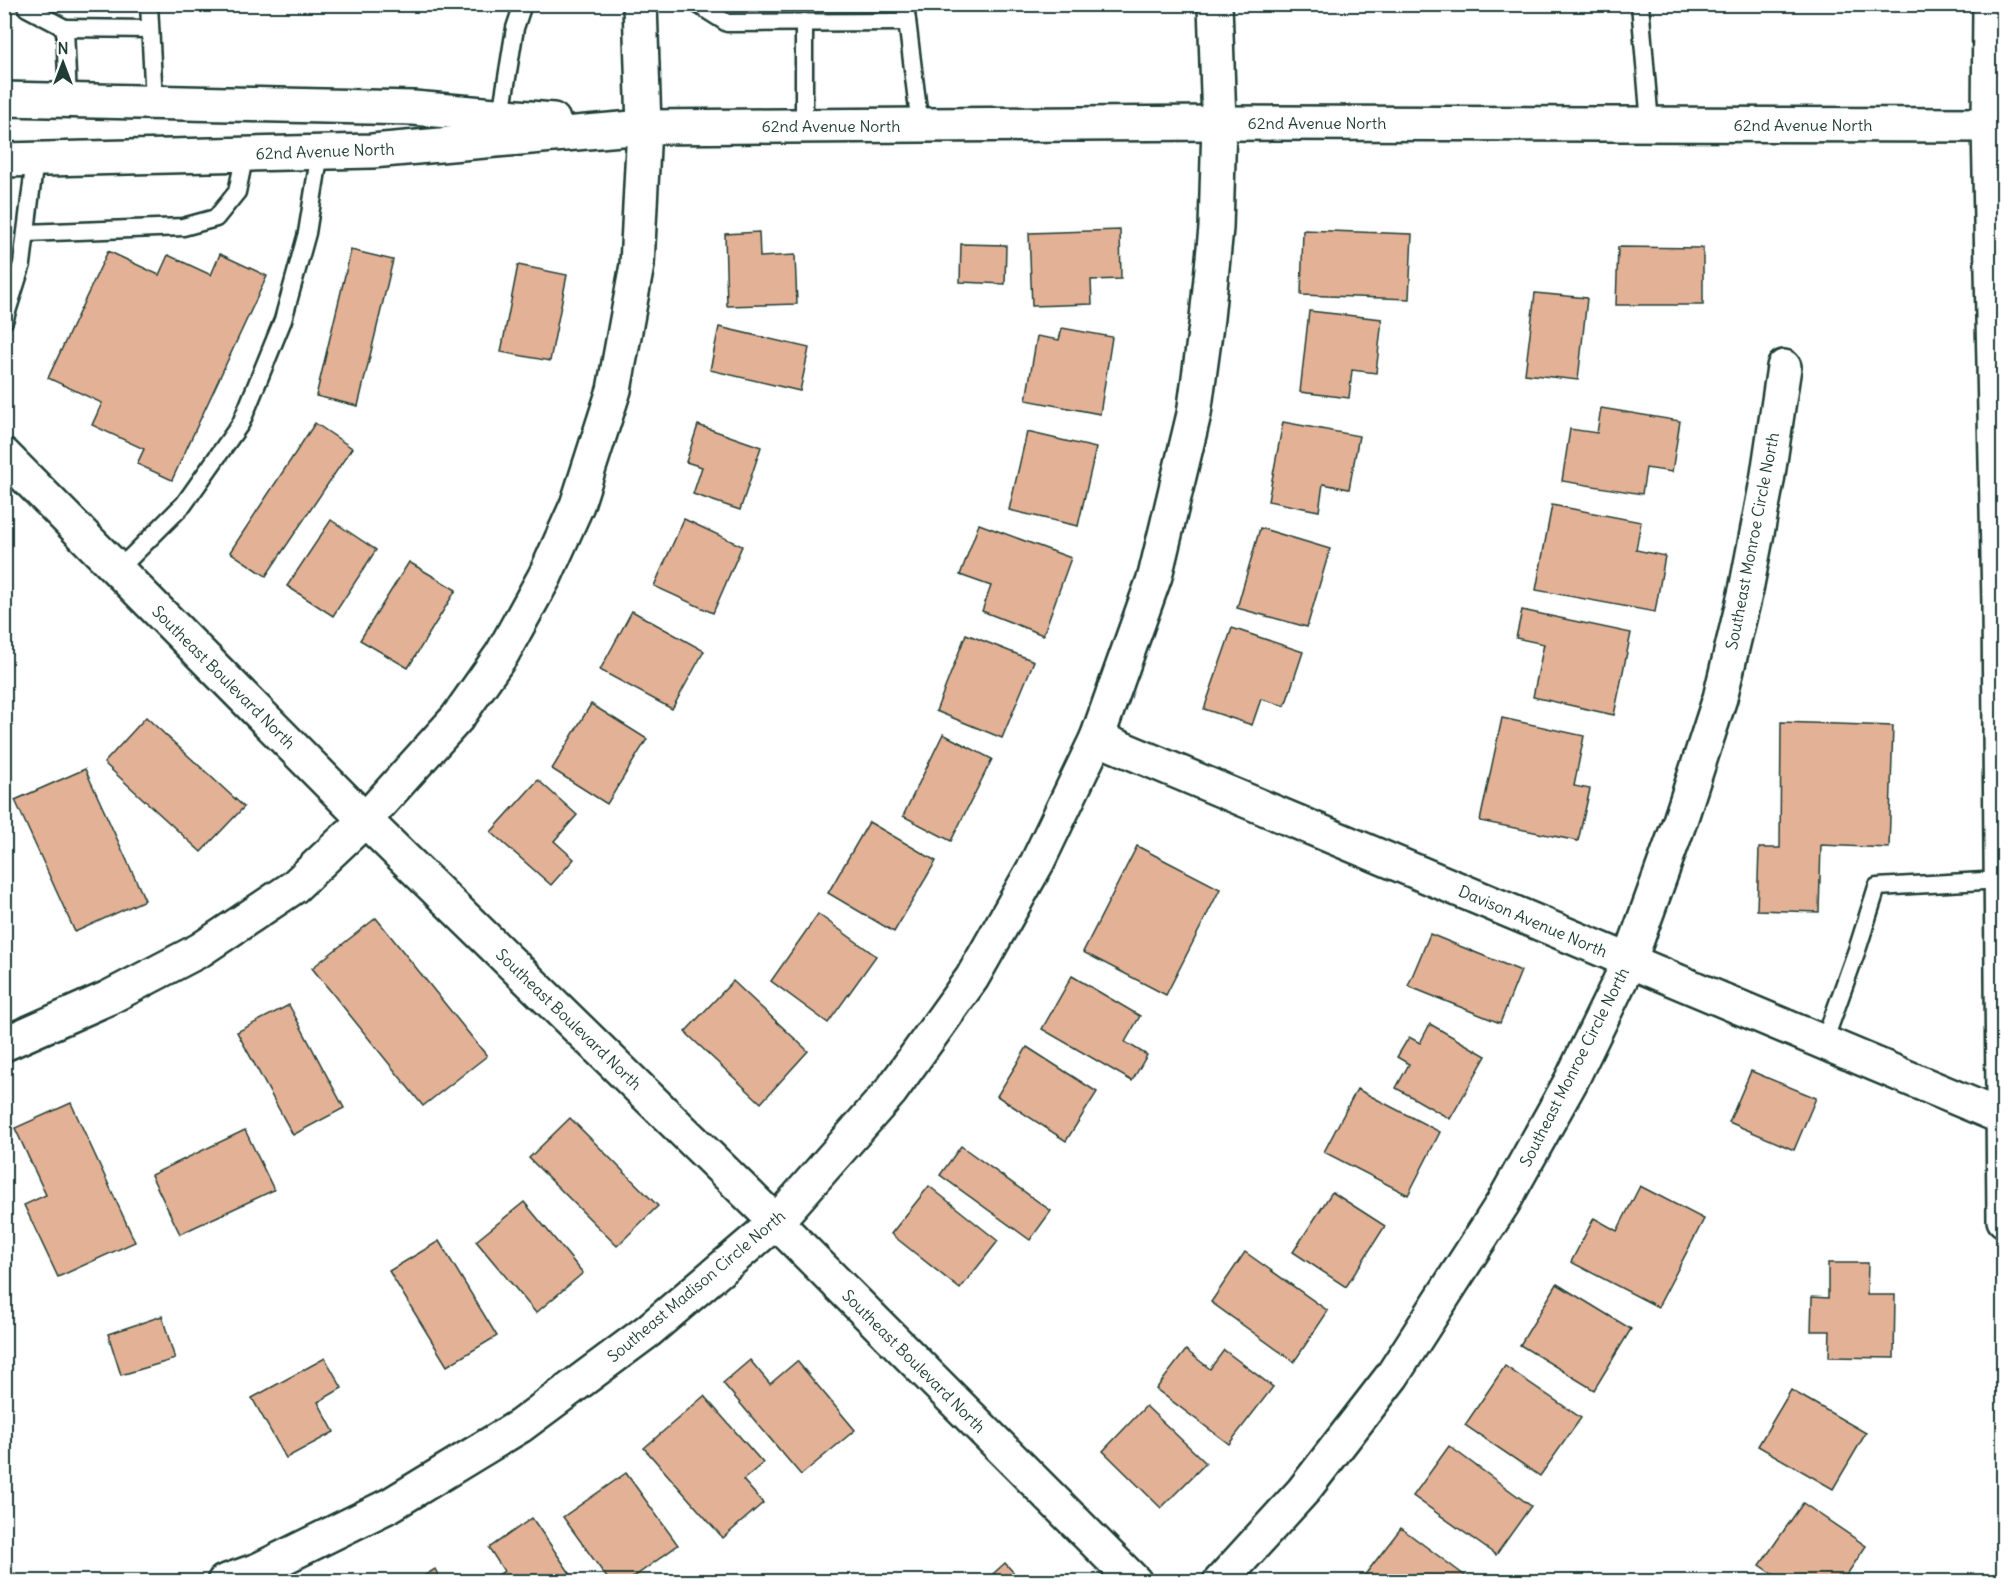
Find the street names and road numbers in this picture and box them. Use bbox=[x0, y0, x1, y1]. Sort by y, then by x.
street label: 62nd Avenue North bbox=[1248, 113, 1386, 133]
street label: 62nd Avenue North bbox=[1734, 115, 1872, 135]
street label: 62nd Avenue North bbox=[762, 116, 900, 136]
street label: 62nd Avenue North bbox=[255, 139, 395, 163]
street label: Southeast Monroe Circle North bbox=[1721, 431, 1783, 651]
street label: Southeast Boulevard North bbox=[148, 601, 300, 753]
street label: Davison Avenue North bbox=[1456, 881, 1610, 961]
street label: Southeast Boulevard North bbox=[492, 944, 646, 1094]
street label: Southeast Monroe Circle North bbox=[1515, 964, 1633, 1170]
street label: Southeast Madison Circle North bbox=[603, 1206, 789, 1366]
street label: Southeast Boulevard North bbox=[838, 1285, 990, 1437]

